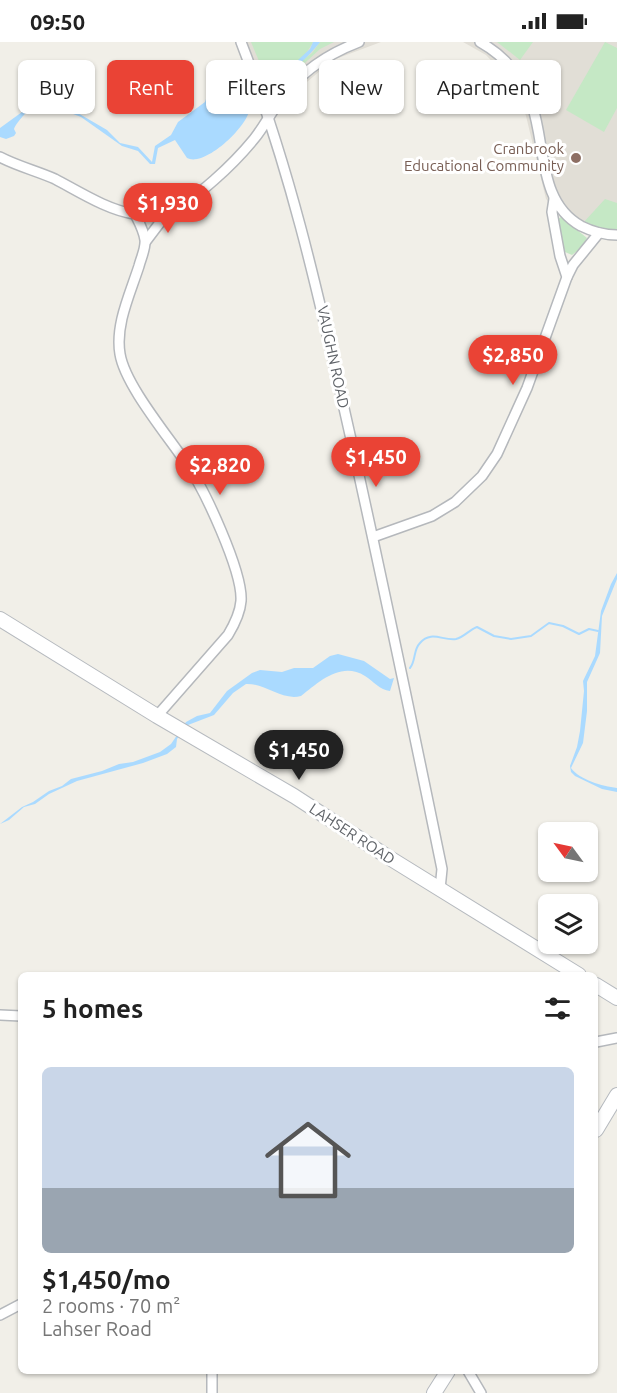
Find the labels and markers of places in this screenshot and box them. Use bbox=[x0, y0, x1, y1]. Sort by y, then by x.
place label: Cranbrook Educational Community bbox=[404, 140, 564, 174]
marker: Cranbrook Educational Community bbox=[569, 151, 583, 165]
pin: $1,930 bbox=[119, 183, 217, 234]
pin: $2,850 bbox=[464, 335, 562, 386]
pin: $1,450 bbox=[327, 437, 425, 488]
pin: $2,820 bbox=[171, 445, 269, 496]
pin: $1,450 bbox=[250, 730, 348, 781]

